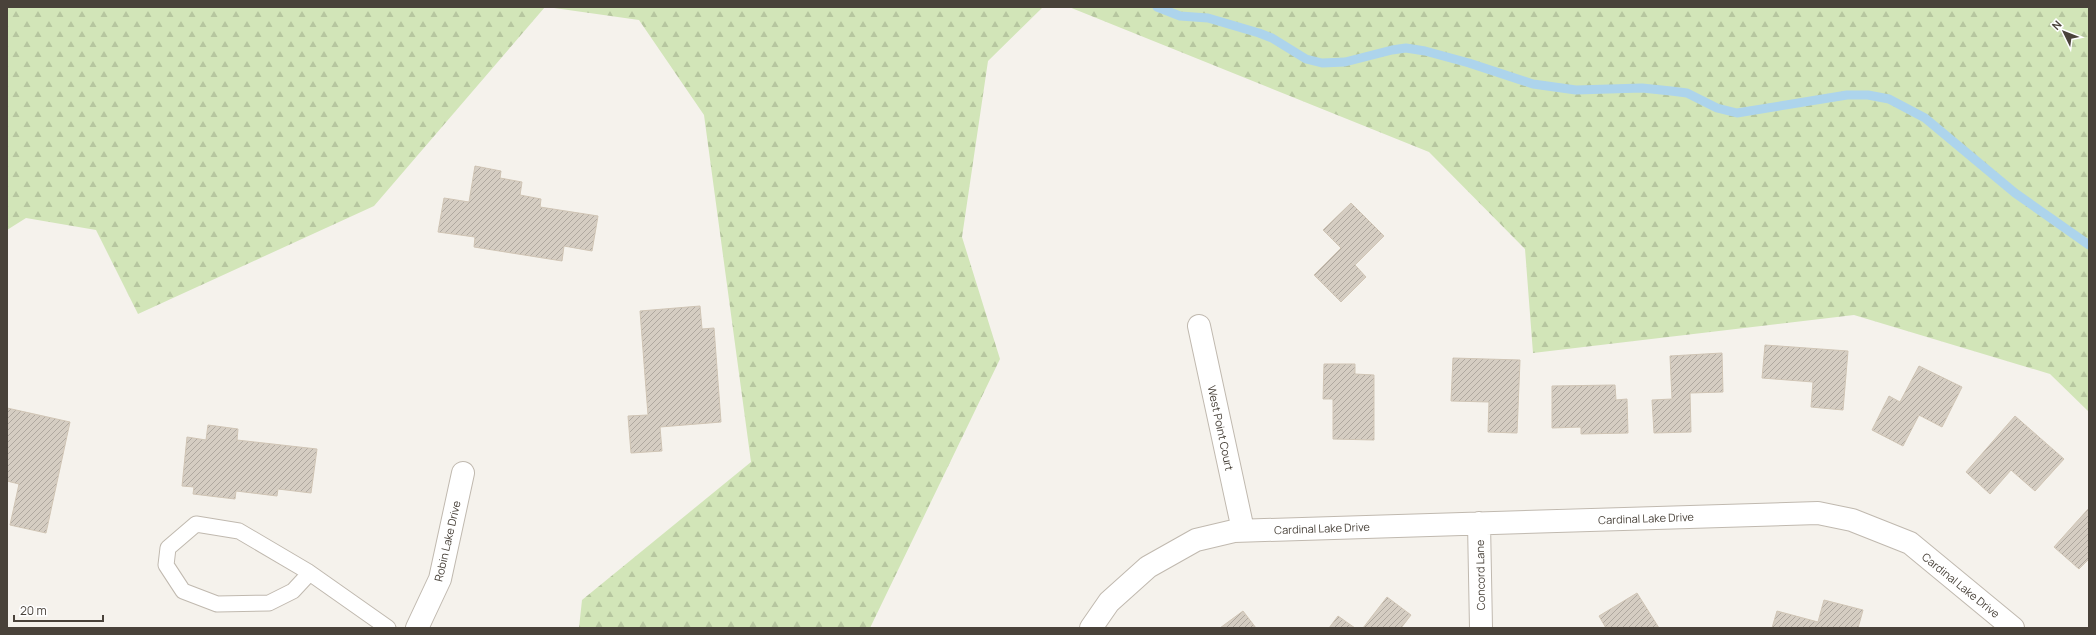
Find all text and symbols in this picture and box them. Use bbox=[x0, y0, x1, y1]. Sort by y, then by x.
north arrow bbox=[2044, 12, 2084, 52]
text: N bbox=[2048, 17, 2065, 33]
street label: West Point Court bbox=[1205, 384, 1237, 472]
street label: Robin Lake Drive bbox=[430, 498, 464, 583]
street label: Cardinal Lake Drive bbox=[1598, 509, 1695, 527]
street label: Cardinal Lake Drive bbox=[1274, 519, 1371, 537]
street label: Concord Lane bbox=[1472, 539, 1488, 610]
street label: Cardinal Lake Drive bbox=[1919, 549, 2003, 621]
scale bar bbox=[14, 597, 103, 623]
text: 20 m bbox=[20, 602, 47, 619]

